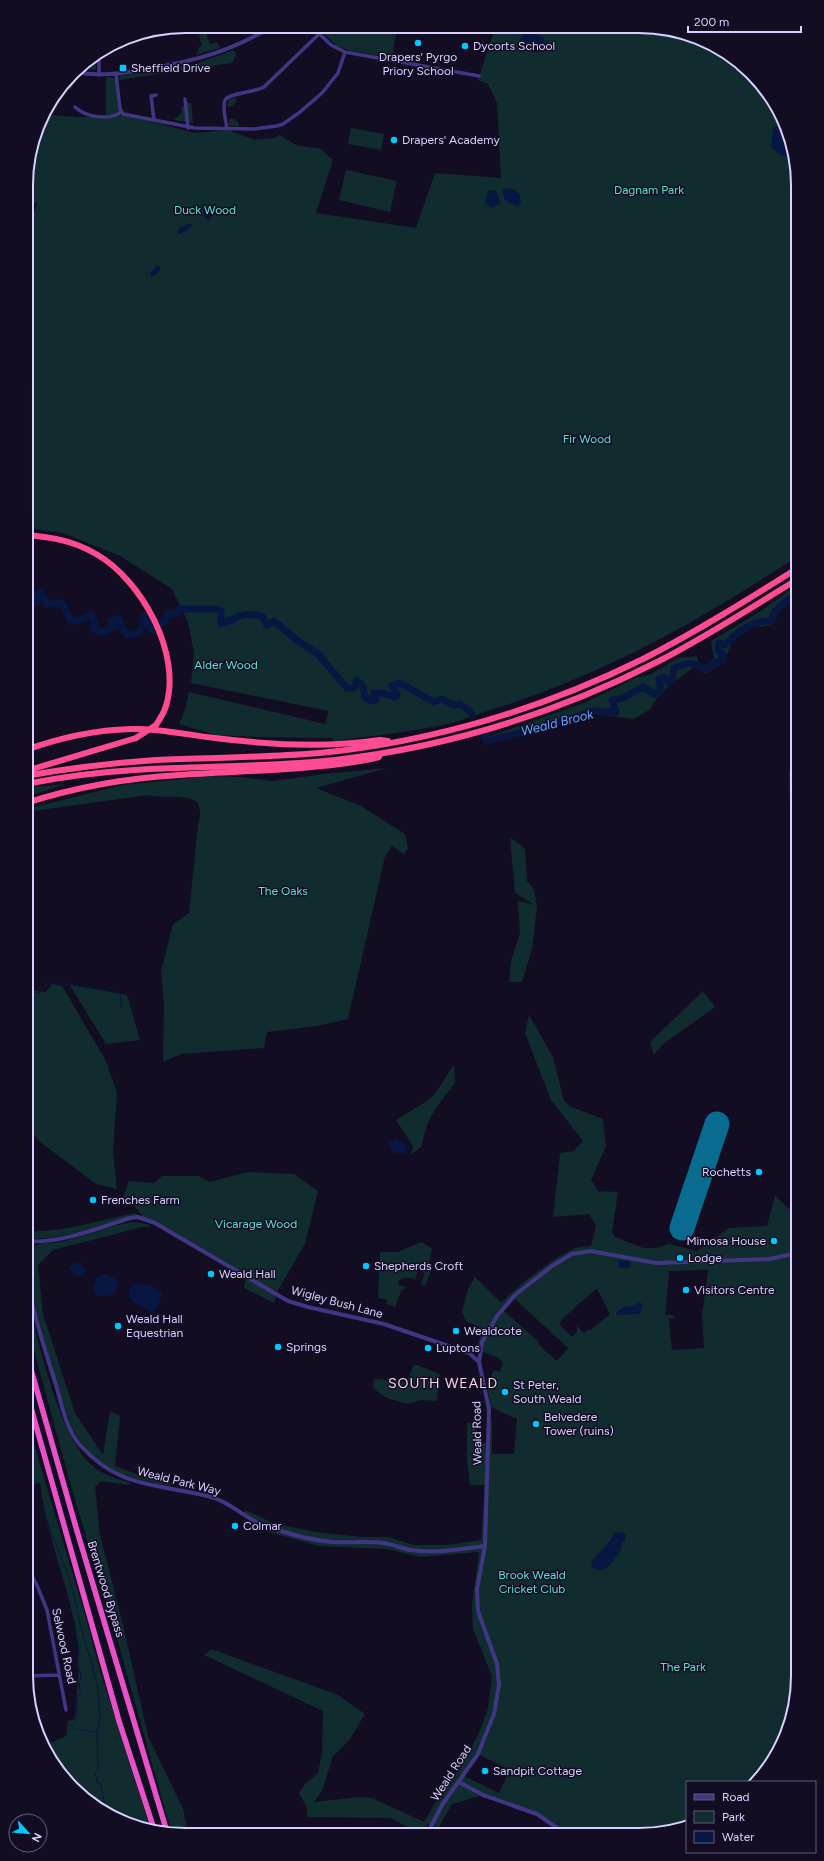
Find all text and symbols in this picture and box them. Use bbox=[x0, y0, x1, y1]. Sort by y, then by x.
scale bar bbox=[688, 8, 801, 34]
text: 200 m bbox=[694, 15, 729, 29]
marker: Drapers' Pyrgo Priory School bbox=[413, 38, 423, 48]
place label: Dycorts School bbox=[473, 39, 555, 53]
marker: Dycorts School bbox=[460, 41, 470, 51]
place label: Drapers' Pyrgo Priory School bbox=[379, 50, 457, 78]
place label: Sheffield Drive bbox=[131, 61, 211, 75]
marker: Sheffield Drive bbox=[118, 63, 128, 73]
place label: Drapers' Academy bbox=[402, 133, 500, 147]
marker: Drapers' Academy bbox=[389, 135, 399, 145]
park label: Dagnam Park bbox=[614, 183, 684, 197]
park label: Duck Wood bbox=[174, 203, 236, 217]
park label: Fir Wood bbox=[563, 432, 611, 446]
park label: Alder Wood bbox=[194, 658, 258, 672]
water label: Weald Brook bbox=[519, 706, 596, 739]
park label: The Oaks bbox=[258, 884, 308, 898]
place label: Rochetts bbox=[702, 1165, 751, 1179]
marker: Rochetts bbox=[754, 1167, 764, 1177]
place label: Frenches Farm bbox=[101, 1193, 180, 1207]
marker: Frenches Farm bbox=[88, 1195, 98, 1205]
park label: Vicarage Wood bbox=[215, 1217, 297, 1231]
place label: Mimosa House bbox=[686, 1234, 766, 1248]
marker: Mimosa House bbox=[769, 1236, 779, 1246]
place label: Lodge bbox=[688, 1251, 722, 1265]
marker: Lodge bbox=[675, 1253, 685, 1263]
place label: Shepherds Croft bbox=[374, 1259, 464, 1273]
marker: Shepherds Croft bbox=[361, 1261, 371, 1271]
place label: Weald Hall bbox=[219, 1267, 276, 1281]
marker: Weald Hall bbox=[206, 1269, 216, 1279]
street label: Wigley Bush Lane bbox=[290, 1283, 385, 1321]
place label: Visitors Centre bbox=[694, 1283, 775, 1297]
marker: Visitors Centre bbox=[681, 1285, 691, 1295]
place label: Weald Hall Equestrian bbox=[126, 1312, 183, 1340]
marker: Weald Hall Equestrian bbox=[113, 1321, 123, 1331]
place label: Wealdcote bbox=[464, 1324, 522, 1338]
marker: Wealdcote bbox=[451, 1326, 461, 1336]
place label: Springs bbox=[286, 1340, 327, 1354]
place label: Luptons bbox=[436, 1341, 480, 1355]
marker: Springs bbox=[273, 1342, 283, 1352]
marker: Luptons bbox=[423, 1343, 433, 1353]
district label: SOUTH WEALD bbox=[388, 1375, 498, 1392]
place label: St Peter, South Weald bbox=[513, 1378, 582, 1406]
marker: St Peter, South Weald bbox=[500, 1387, 510, 1397]
street label: Weald Road bbox=[469, 1401, 485, 1465]
place label: Belvedere Tower (ruins) bbox=[544, 1410, 614, 1438]
marker: Belvedere Tower (ruins) bbox=[531, 1419, 541, 1429]
street label: Weald Park Way bbox=[136, 1464, 223, 1498]
place label: Colmar bbox=[243, 1519, 282, 1533]
marker: Colmar bbox=[230, 1521, 240, 1531]
street label: Brentwood Bypass bbox=[85, 1539, 127, 1639]
park label: Brook Weald Cricket Club bbox=[498, 1568, 566, 1596]
street label: Selwood Road bbox=[49, 1607, 79, 1685]
park label: The Park bbox=[660, 1660, 706, 1674]
street label: Weald Road bbox=[428, 1742, 474, 1804]
place label: Sandpit Cottage bbox=[493, 1764, 582, 1778]
marker: Sandpit Cottage bbox=[480, 1766, 490, 1776]
legend bbox=[686, 1781, 816, 1853]
text: Road bbox=[722, 1790, 750, 1804]
text: Park bbox=[722, 1810, 745, 1824]
north arrow bbox=[8, 1813, 48, 1853]
text: Water bbox=[722, 1830, 754, 1844]
text: N bbox=[29, 1831, 44, 1844]

